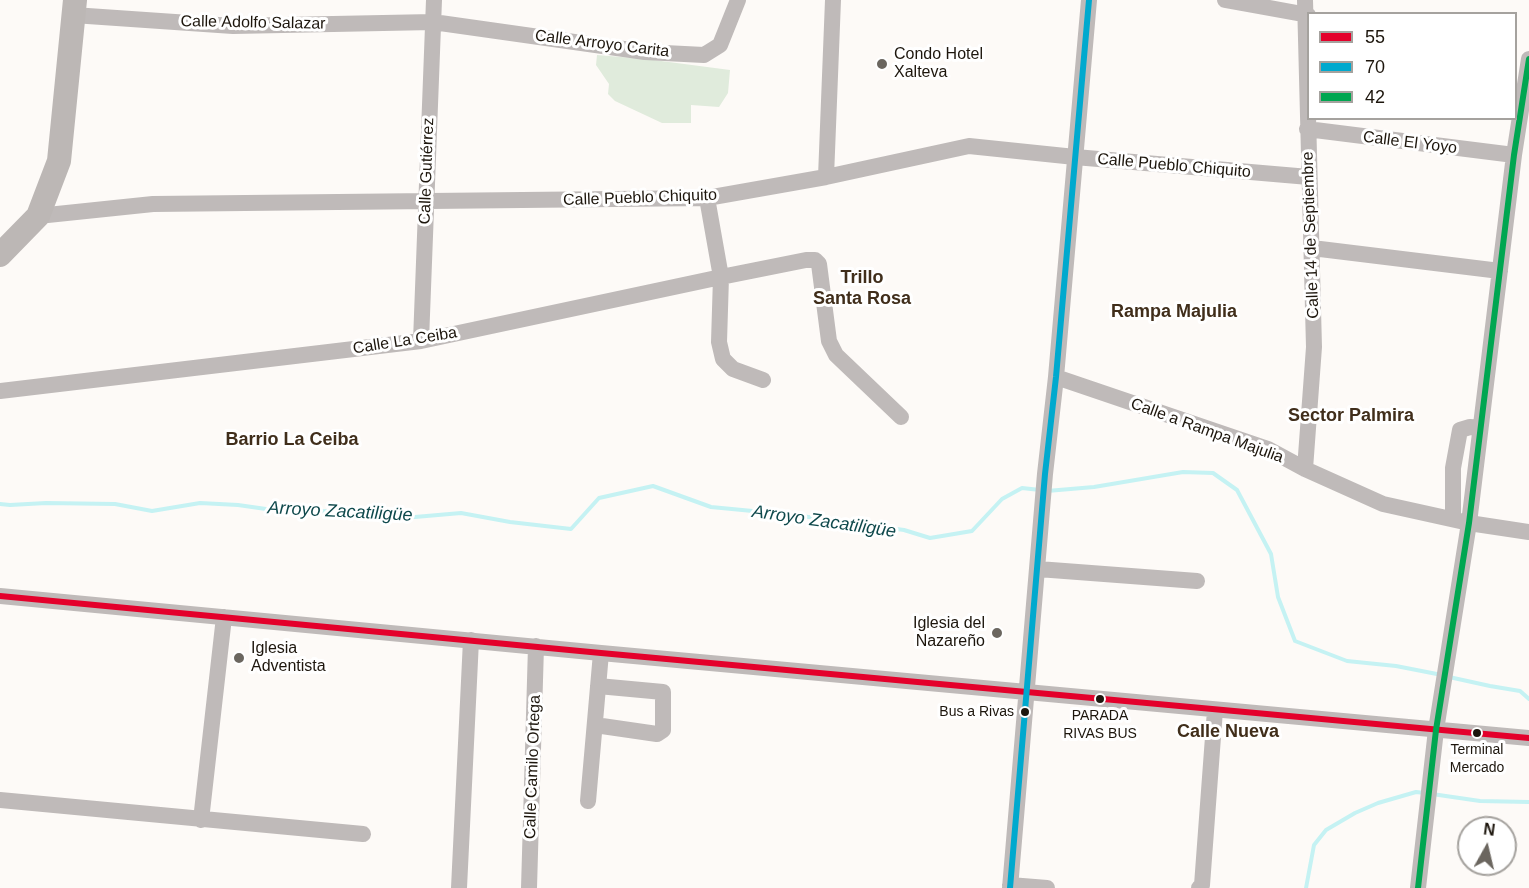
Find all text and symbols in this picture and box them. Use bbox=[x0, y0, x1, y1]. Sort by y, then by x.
street label: Calle Adolfo Salazar bbox=[180, 12, 326, 34]
legend bbox=[1307, 12, 1517, 120]
street label: Calle Arroyo Carita bbox=[534, 26, 670, 62]
text: 55 bbox=[1365, 27, 1385, 47]
place label: Condo Hotel Xalteva bbox=[894, 45, 983, 83]
marker: Condo Hotel Xalteva bbox=[875, 57, 889, 71]
text: 70 bbox=[1365, 57, 1385, 77]
text: 42 bbox=[1365, 87, 1385, 107]
street label: Calle Gutiérrez bbox=[416, 117, 438, 225]
street label: Calle El Yoyo bbox=[1362, 128, 1458, 158]
street label: Calle Pueblo Chiquito bbox=[1097, 150, 1251, 182]
street label: Calle 14 de Septiembre bbox=[1298, 151, 1324, 319]
street label: Calle Pueblo Chiquito bbox=[563, 186, 717, 210]
district label: Trillo Santa Rosa bbox=[813, 267, 911, 310]
district label: Rampa Majulia bbox=[1111, 301, 1237, 323]
street label: Calle La Ceiba bbox=[352, 323, 458, 359]
street label: Calle a Rampa Majulia bbox=[1128, 394, 1286, 468]
district label: Sector Palmira bbox=[1288, 405, 1414, 427]
district label: Barrio La Ceiba bbox=[225, 429, 359, 451]
water label: Arroyo Zacatiligüe bbox=[267, 497, 413, 527]
water label: Arroyo Zacatiligüe bbox=[751, 501, 897, 543]
place label: Iglesia del Nazareño bbox=[913, 614, 985, 652]
marker: Iglesia del Nazareño bbox=[990, 626, 1004, 640]
place label: Iglesia Adventista bbox=[251, 639, 326, 677]
marker: Iglesia Adventista bbox=[232, 651, 246, 665]
marker: PARADA RIVAS BUS bbox=[1094, 693, 1106, 705]
street label: Calle Camilo Ortega bbox=[521, 695, 545, 839]
place label: Bus a Rivas bbox=[939, 704, 1014, 720]
marker: Bus a Rivas bbox=[1019, 706, 1031, 718]
place label: PARADA RIVAS BUS bbox=[1063, 708, 1137, 740]
district label: Calle Nueva bbox=[1177, 721, 1279, 743]
marker: Terminal Mercado bbox=[1471, 727, 1483, 739]
place label: Terminal Mercado bbox=[1450, 742, 1504, 774]
north arrow bbox=[1457, 816, 1517, 876]
text: N bbox=[1482, 820, 1496, 839]

